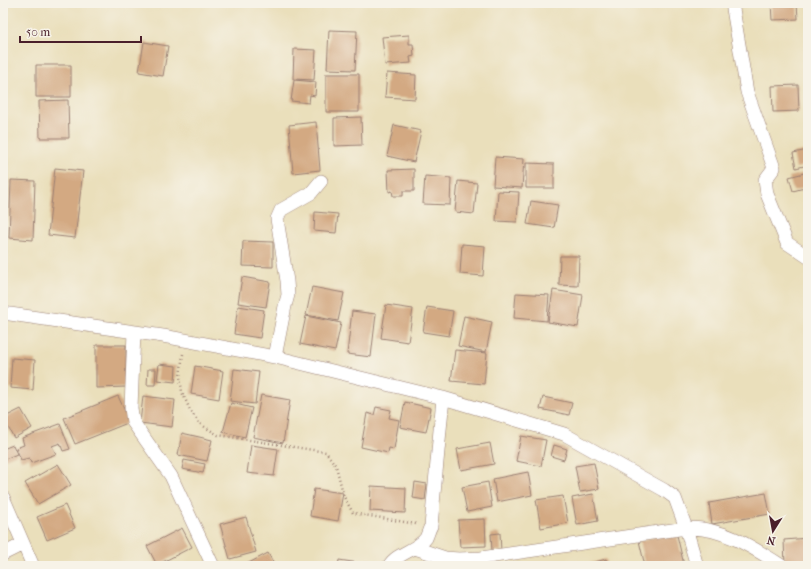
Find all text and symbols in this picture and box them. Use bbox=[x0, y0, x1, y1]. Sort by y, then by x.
scale bar bbox=[20, 18, 141, 44]
text: 50 m bbox=[26, 25, 50, 39]
north arrow bbox=[753, 511, 793, 551]
text: N bbox=[765, 533, 777, 548]

